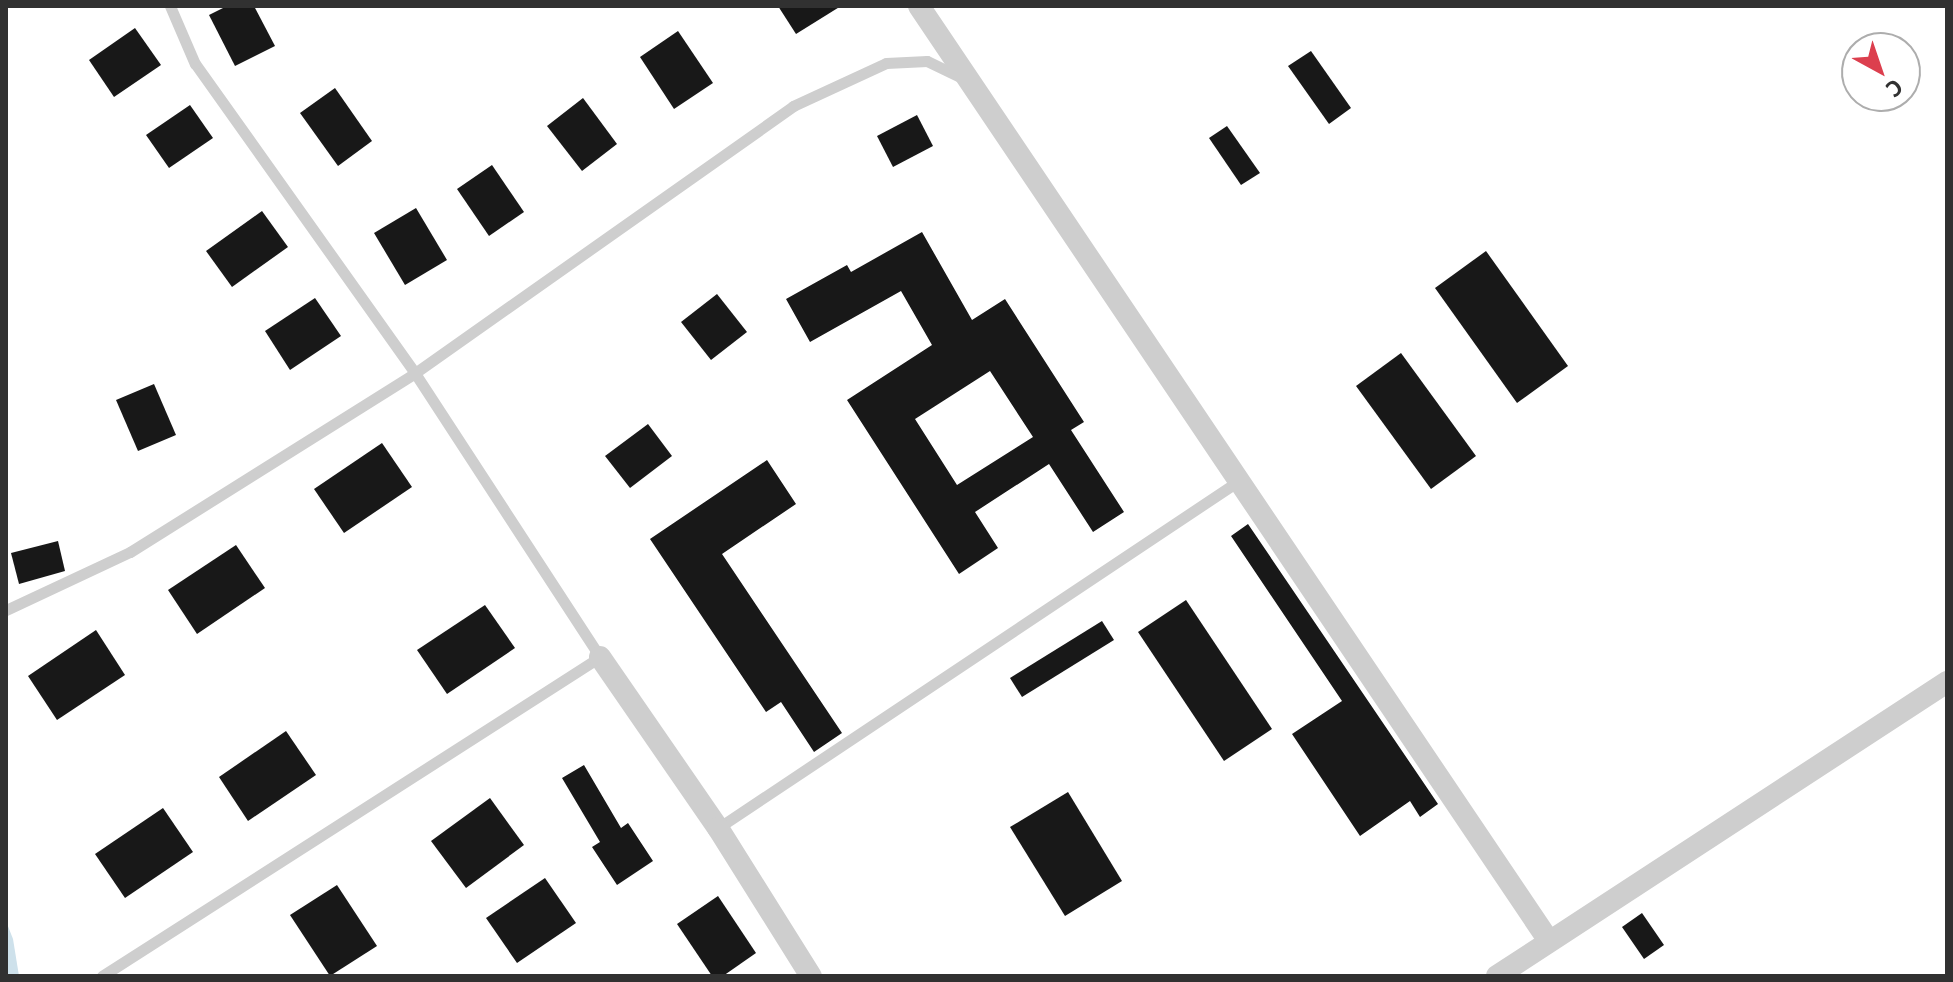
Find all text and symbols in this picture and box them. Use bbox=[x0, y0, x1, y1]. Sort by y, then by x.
north arrow bbox=[1841, 32, 1921, 112]
text: С bbox=[1880, 73, 1910, 105]

